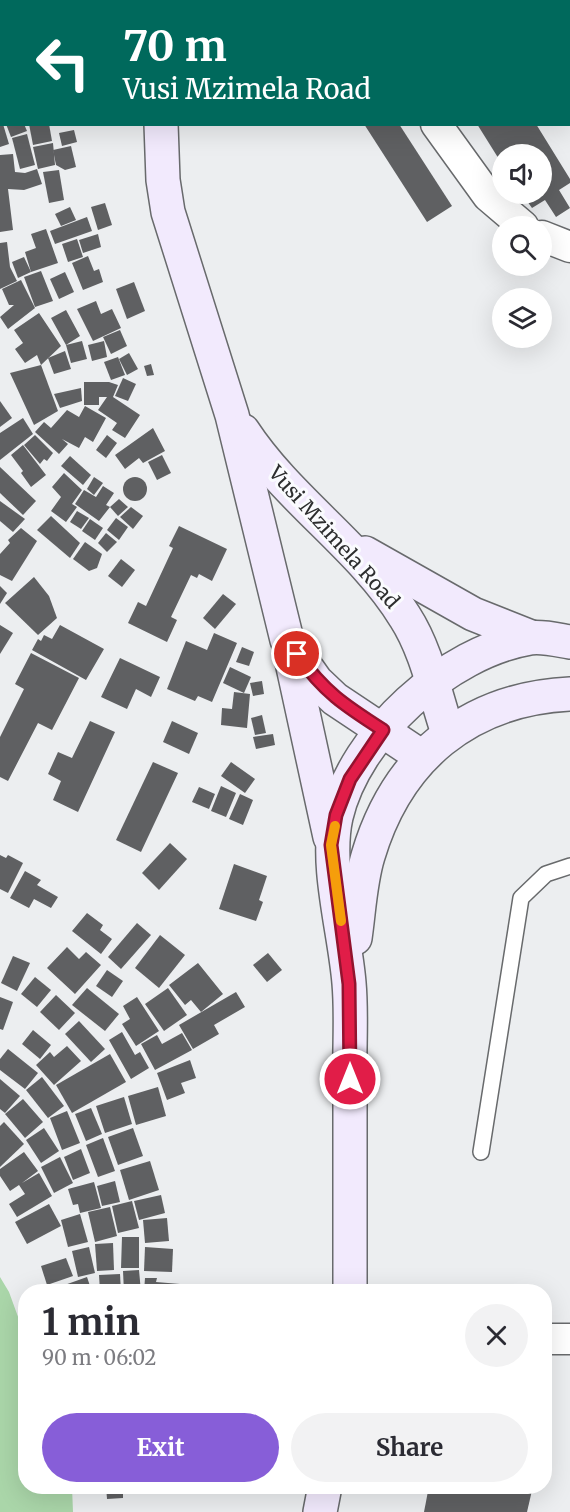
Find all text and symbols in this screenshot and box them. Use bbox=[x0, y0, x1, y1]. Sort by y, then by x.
text: 70 m bbox=[123, 20, 227, 72]
icon: left bbox=[24, 24, 102, 102]
text: Vusi Mzimela Road bbox=[123, 72, 371, 106]
map controls bbox=[492, 144, 552, 348]
button: sound bbox=[492, 144, 552, 204]
button: search bbox=[492, 216, 552, 276]
button: layers bbox=[492, 288, 552, 348]
street label: Vusi Mzimela Road bbox=[263, 459, 405, 613]
pin bbox=[271, 628, 322, 679]
icon: arrive bbox=[280, 637, 313, 670]
position arrow bbox=[318, 1047, 382, 1111]
text: 1 min bbox=[42, 1300, 140, 1345]
button: close bbox=[465, 1304, 528, 1367]
text: 90 m · 06:02 bbox=[42, 1345, 157, 1370]
button: Exit bbox=[42, 1413, 279, 1482]
button: Share bbox=[291, 1413, 528, 1482]

